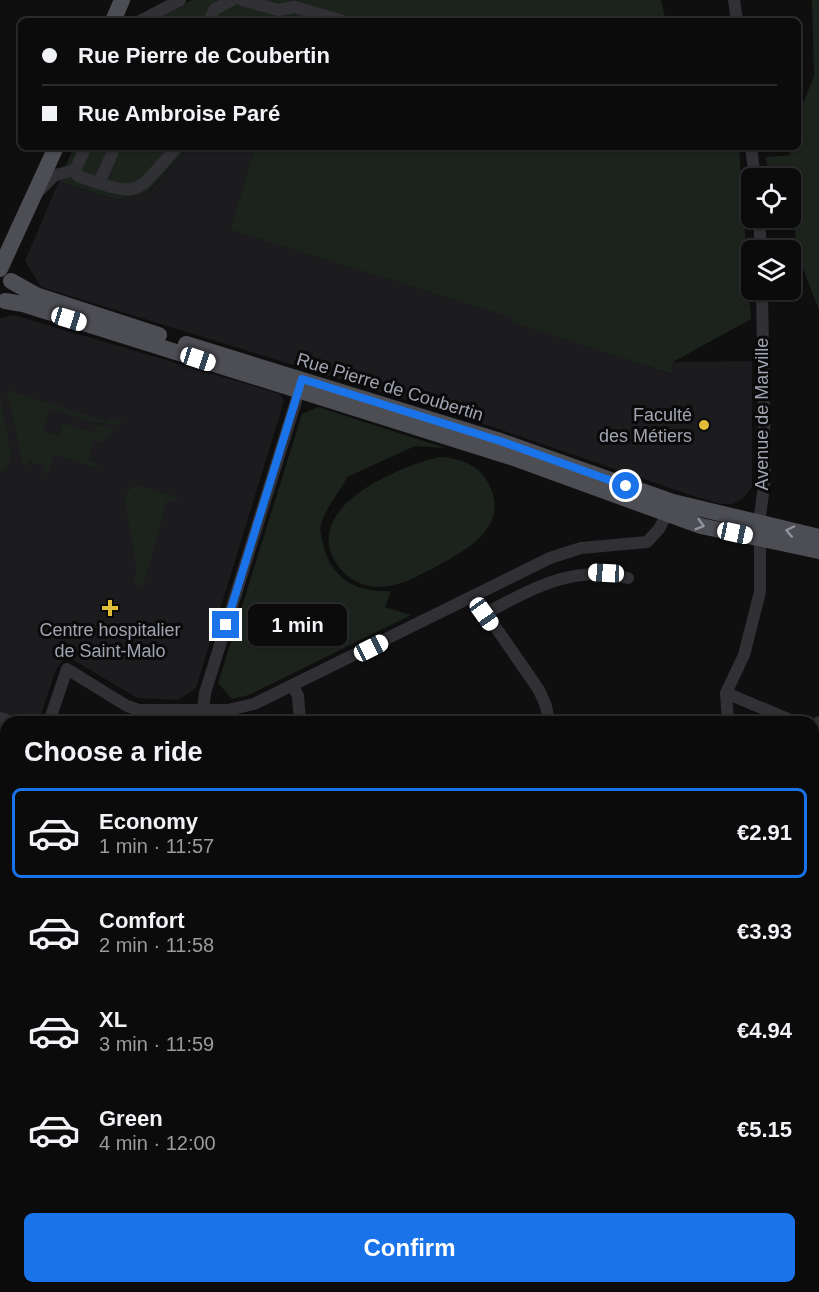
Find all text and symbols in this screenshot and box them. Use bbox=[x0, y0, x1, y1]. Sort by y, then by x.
text: Rue Pierre de Coubertin bbox=[78, 43, 330, 68]
text: Rue Ambroise Paré bbox=[78, 101, 280, 126]
map controls bbox=[741, 168, 801, 300]
button: locate bbox=[741, 168, 801, 228]
button: layers bbox=[741, 240, 801, 300]
car bbox=[49, 305, 89, 333]
street label: Avenue de Marville bbox=[752, 338, 772, 490]
car bbox=[178, 345, 218, 373]
street label: Rue Pierre de Coubertin bbox=[294, 349, 486, 425]
place label: Faculté des Métiers bbox=[599, 405, 692, 446]
marker: Faculté des Métiers bbox=[697, 418, 711, 432]
route start bbox=[612, 472, 639, 499]
one-way arrow bbox=[694, 518, 705, 530]
car bbox=[716, 520, 754, 546]
one-way arrow bbox=[785, 525, 795, 538]
car bbox=[588, 563, 624, 583]
car bbox=[466, 594, 502, 634]
marker: Centre hospitalier de Saint-Malo bbox=[101, 599, 119, 617]
callout: 1 min bbox=[247, 604, 346, 646]
route end bbox=[212, 611, 239, 638]
text: 1 min bbox=[271, 614, 324, 636]
place label: Centre hospitalier de Saint-Malo bbox=[39, 620, 181, 661]
car bbox=[351, 632, 391, 664]
text: Choose a ride bbox=[24, 737, 203, 767]
icon: car bbox=[27, 806, 81, 860]
text: Economy bbox=[99, 809, 198, 834]
text: €2.91 bbox=[737, 820, 792, 845]
text: 1 min · 11:57 bbox=[99, 835, 214, 857]
icon: car bbox=[27, 905, 81, 959]
text: Comfort bbox=[99, 908, 185, 933]
text: €3.93 bbox=[737, 919, 792, 944]
text: 2 min · 11:58 bbox=[99, 934, 214, 956]
icon: car bbox=[27, 1004, 81, 1058]
text: XL bbox=[99, 1007, 127, 1032]
text: €4.94 bbox=[737, 1018, 792, 1043]
text: 3 min · 11:59 bbox=[99, 1033, 214, 1055]
icon: car bbox=[27, 1103, 81, 1157]
text: Green bbox=[99, 1106, 163, 1131]
text: €5.15 bbox=[737, 1117, 792, 1142]
text: 4 min · 12:00 bbox=[99, 1132, 216, 1154]
button: Confirm bbox=[24, 1213, 795, 1282]

